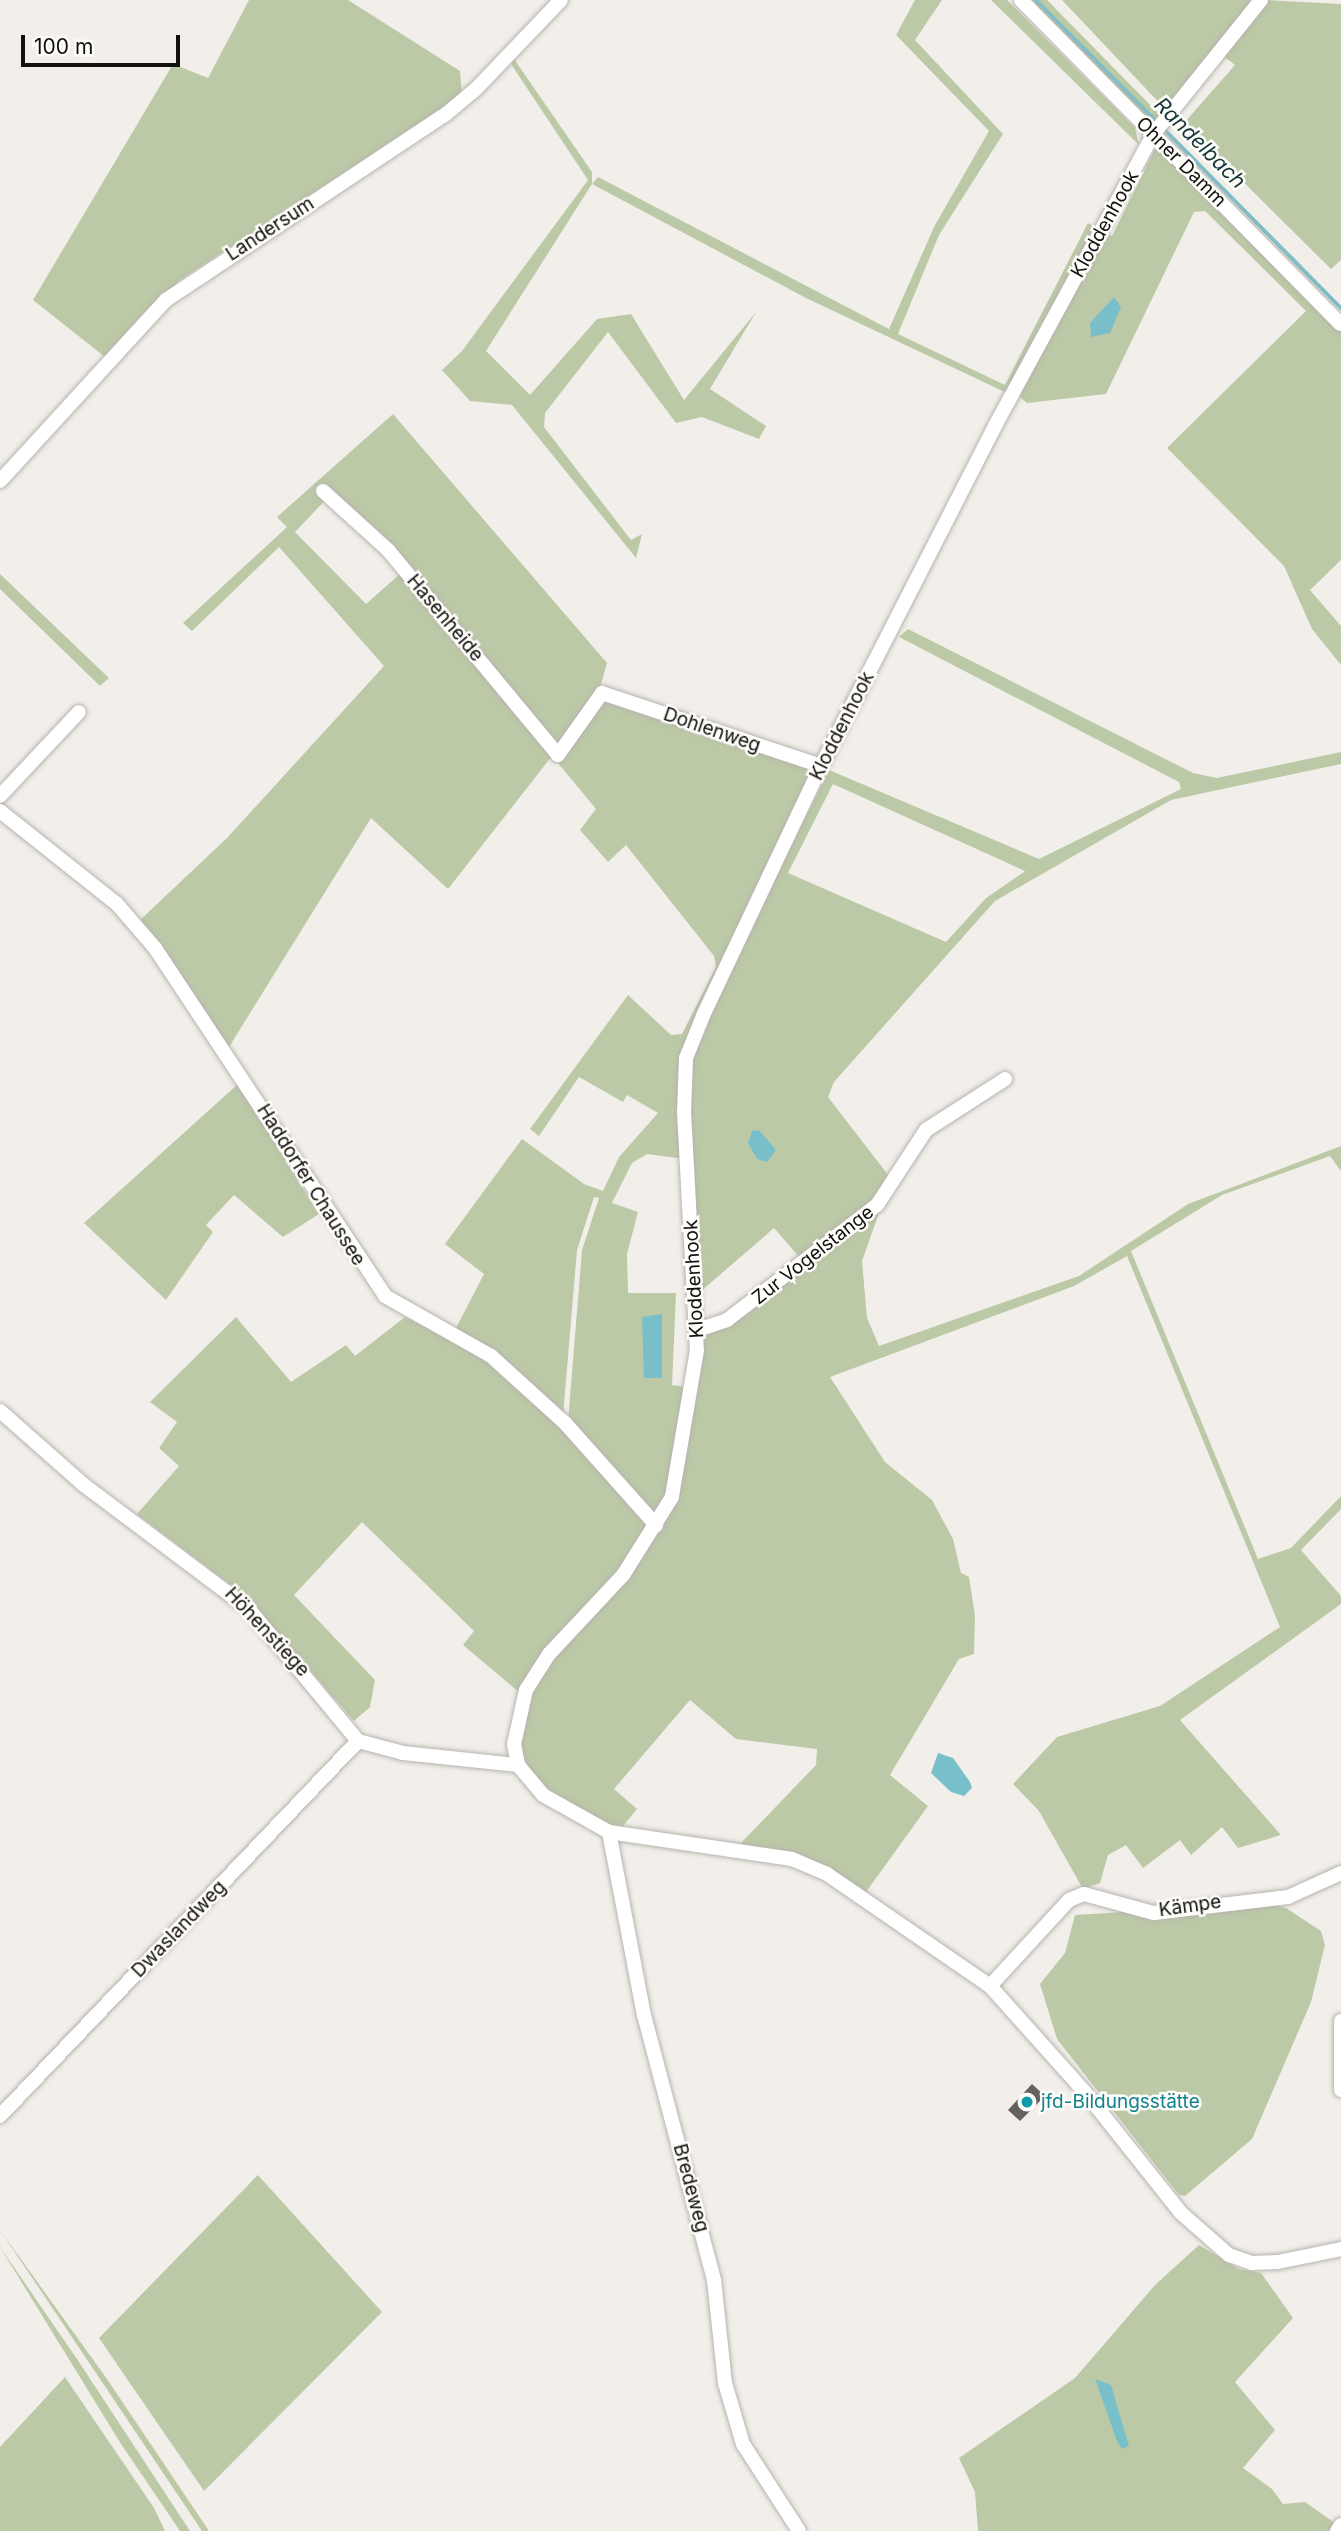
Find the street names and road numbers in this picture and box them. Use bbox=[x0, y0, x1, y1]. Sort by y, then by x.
street label: Ohner Damm bbox=[1131, 112, 1231, 212]
street label: Kloddenhook bbox=[1066, 167, 1144, 281]
street label: Landersum bbox=[222, 192, 318, 266]
street label: Hasenheide bbox=[402, 570, 488, 666]
street label: Kloddenhook bbox=[805, 668, 879, 784]
street label: Dohlenweg bbox=[660, 703, 764, 757]
street label: Haddorfer Chaussee bbox=[252, 1100, 370, 1270]
street label: Zur Vogelstange bbox=[748, 1201, 878, 1309]
street label: Kloddenhook bbox=[680, 1219, 708, 1339]
street label: Höhenstiege bbox=[220, 1583, 314, 1681]
street label: Dwaslandweg bbox=[127, 1876, 231, 1982]
street label: Kämpe bbox=[1157, 1890, 1223, 1922]
street label: Bredeweg bbox=[668, 2141, 714, 2235]

